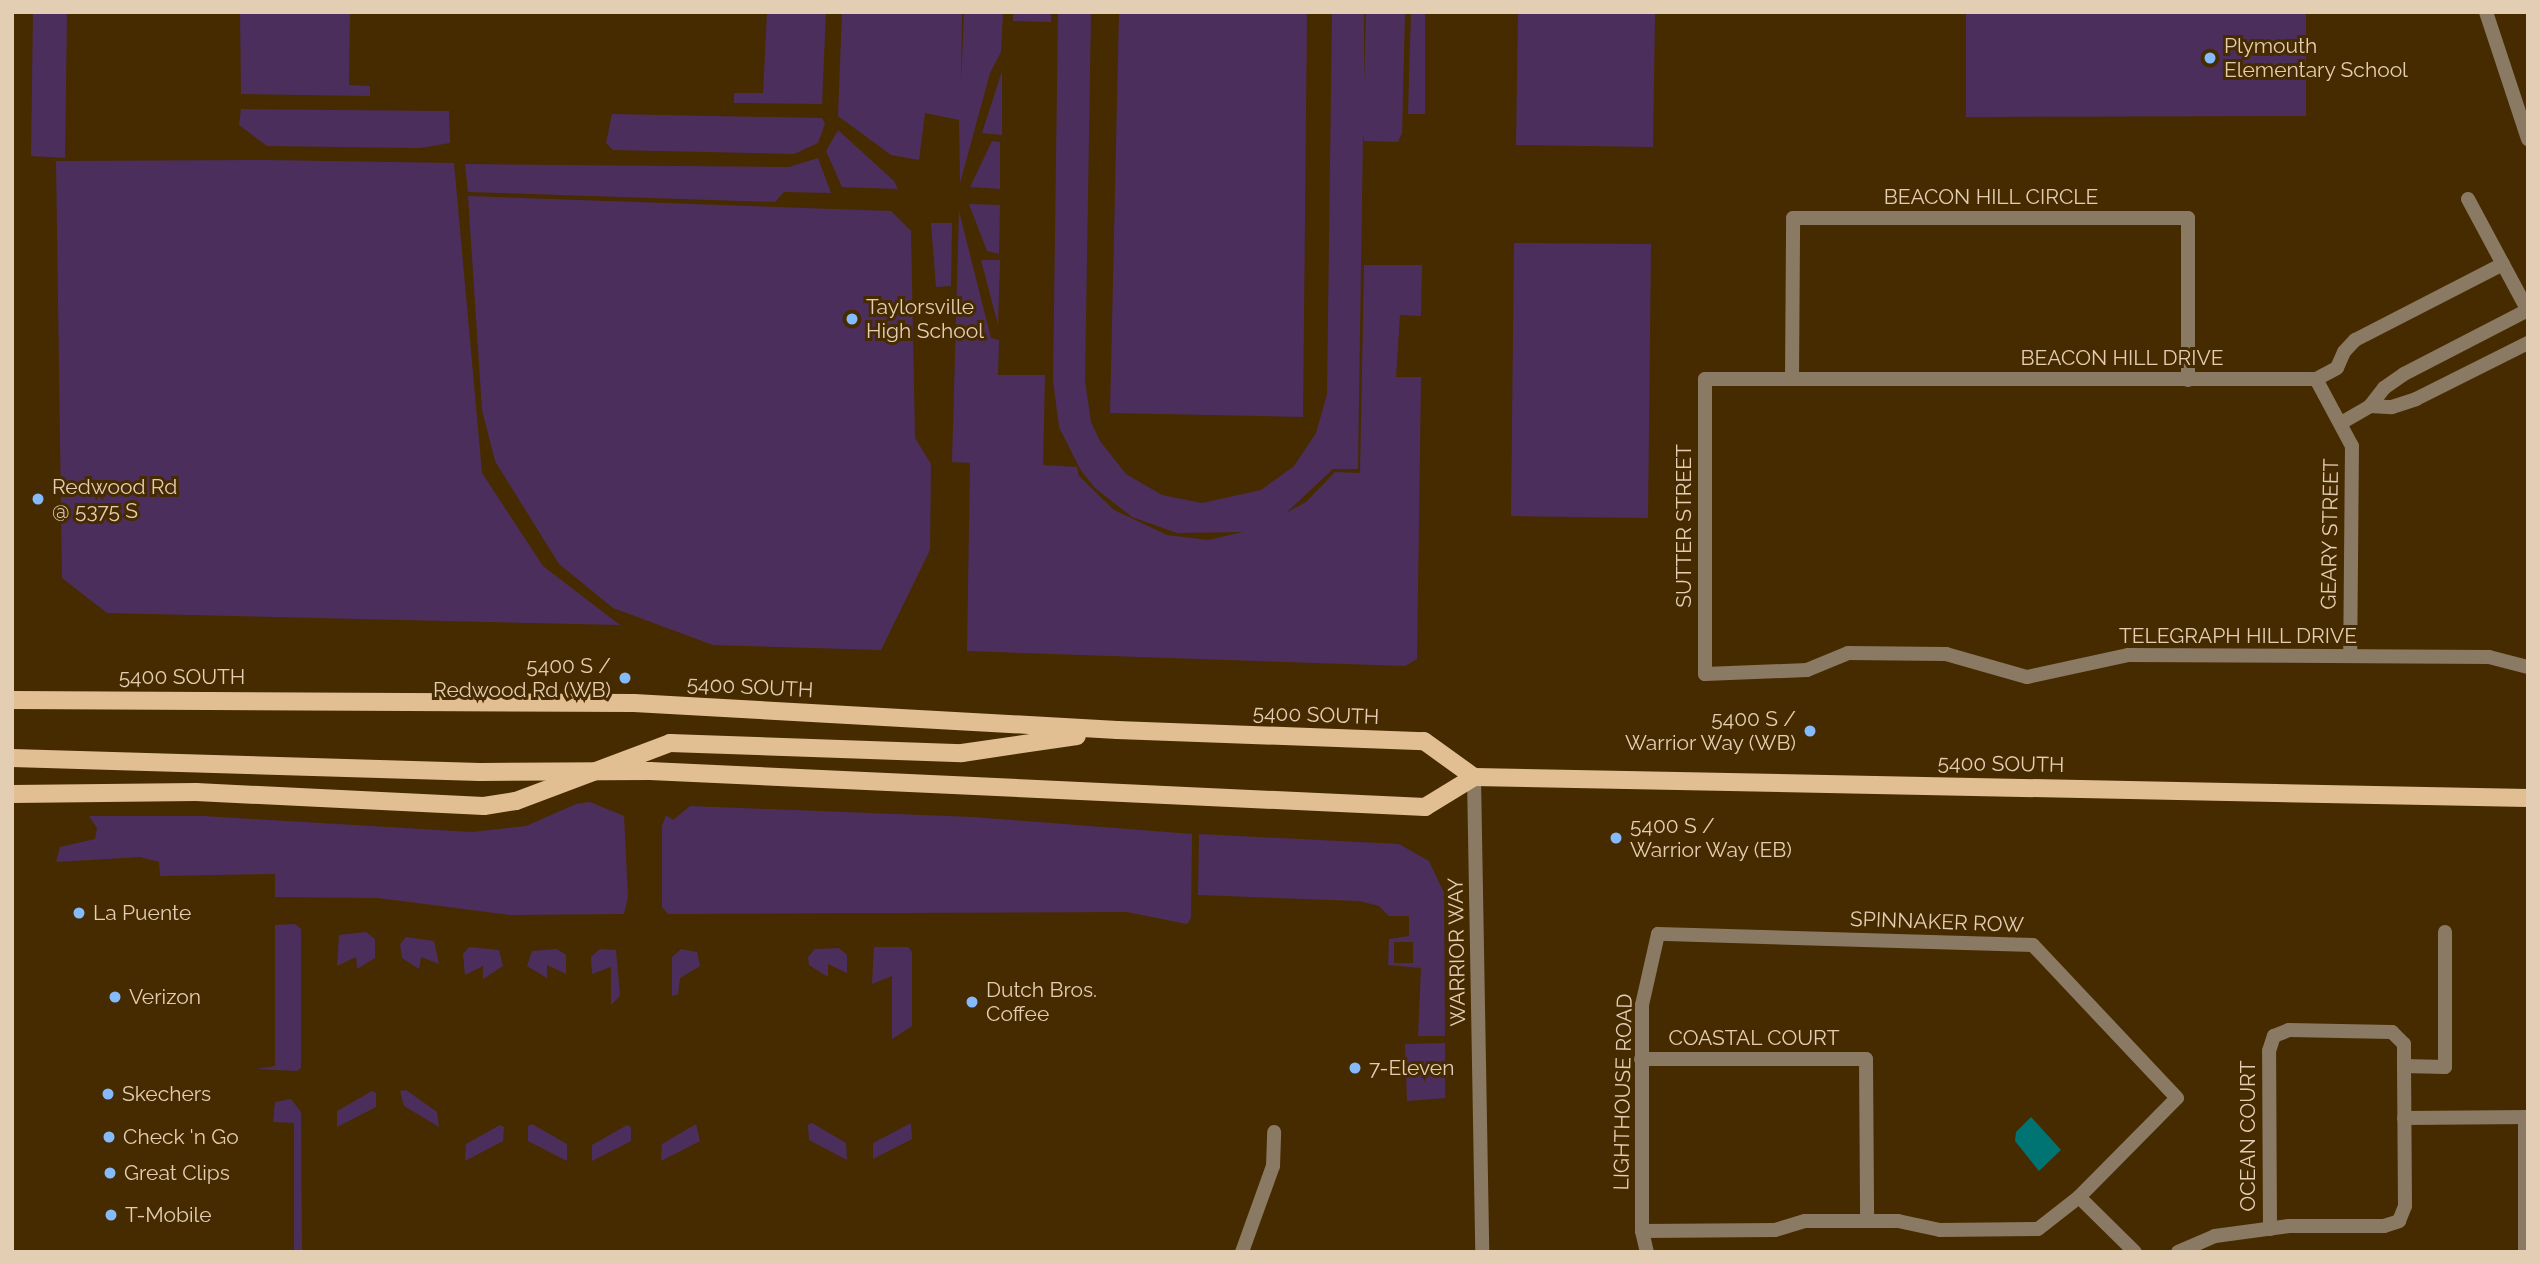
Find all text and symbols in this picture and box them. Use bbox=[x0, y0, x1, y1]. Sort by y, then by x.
place label: Plymouth Elementary School bbox=[2224, 33, 2408, 83]
marker: Plymouth Elementary School bbox=[2202, 50, 2218, 66]
street label: BEACON HILL CIRCLE bbox=[1883, 184, 2099, 210]
place label: Taylorsville High School bbox=[866, 294, 984, 344]
marker: Taylorsville High School bbox=[844, 311, 860, 327]
street label: BEACON HILL DRIVE bbox=[2020, 345, 2224, 371]
street label: SUTTER STREET bbox=[1671, 444, 1697, 608]
street label: GEARY STREET bbox=[2316, 458, 2344, 610]
place label: Redwood Rd @ 5375 S bbox=[52, 474, 177, 524]
marker: Redwood Rd @ 5375 S bbox=[30, 491, 46, 507]
street label: TELEGRAPH HILL DRIVE bbox=[2119, 623, 2357, 649]
place label: 5400 S / Redwood Rd (WB) bbox=[433, 653, 611, 703]
street label: 5400 SOUTH bbox=[119, 664, 245, 690]
marker: 5400 S / Redwood Rd (WB) bbox=[617, 670, 633, 686]
street label: 5400 SOUTH bbox=[686, 671, 814, 703]
street label: 5400 SOUTH bbox=[1252, 700, 1380, 730]
place label: 5400 S / Warrior Way (WB) bbox=[1623, 706, 1796, 756]
marker: 5400 S / Warrior Way (WB) bbox=[1802, 723, 1818, 739]
street label: 5400 SOUTH bbox=[1937, 750, 2065, 778]
place label: 5400 S / Warrior Way (EB) bbox=[1630, 813, 1794, 863]
marker: 5400 S / Warrior Way (EB) bbox=[1608, 830, 1624, 846]
street label: WARRIOR WAY bbox=[1443, 877, 1471, 1027]
place label: La Puente bbox=[93, 900, 191, 926]
marker: La Puente bbox=[71, 905, 87, 921]
street label: SPINNAKER ROW bbox=[1850, 906, 2024, 938]
place label: Dutch Bros. Coffee bbox=[986, 977, 1097, 1027]
place label: Verizon bbox=[129, 984, 201, 1010]
marker: Verizon bbox=[107, 989, 123, 1005]
street label: LIGHTHOUSE ROAD bbox=[1609, 993, 1637, 1191]
marker: Dutch Bros. Coffee bbox=[964, 994, 980, 1010]
street label: COASTAL COURT bbox=[1668, 1025, 1840, 1051]
place label: 7-Eleven bbox=[1369, 1055, 1454, 1081]
marker: 7-Eleven bbox=[1347, 1060, 1363, 1076]
street label: OCEAN COURT bbox=[2235, 1061, 2261, 1211]
place label: Skechers bbox=[122, 1081, 211, 1107]
marker: Skechers bbox=[100, 1086, 116, 1102]
place label: Check 'n Go bbox=[123, 1124, 239, 1150]
marker: Check 'n Go bbox=[101, 1129, 117, 1145]
place label: Great Clips bbox=[124, 1160, 230, 1186]
marker: Great Clips bbox=[102, 1165, 118, 1181]
place label: T-Mobile bbox=[125, 1202, 212, 1228]
marker: T-Mobile bbox=[103, 1207, 119, 1223]

